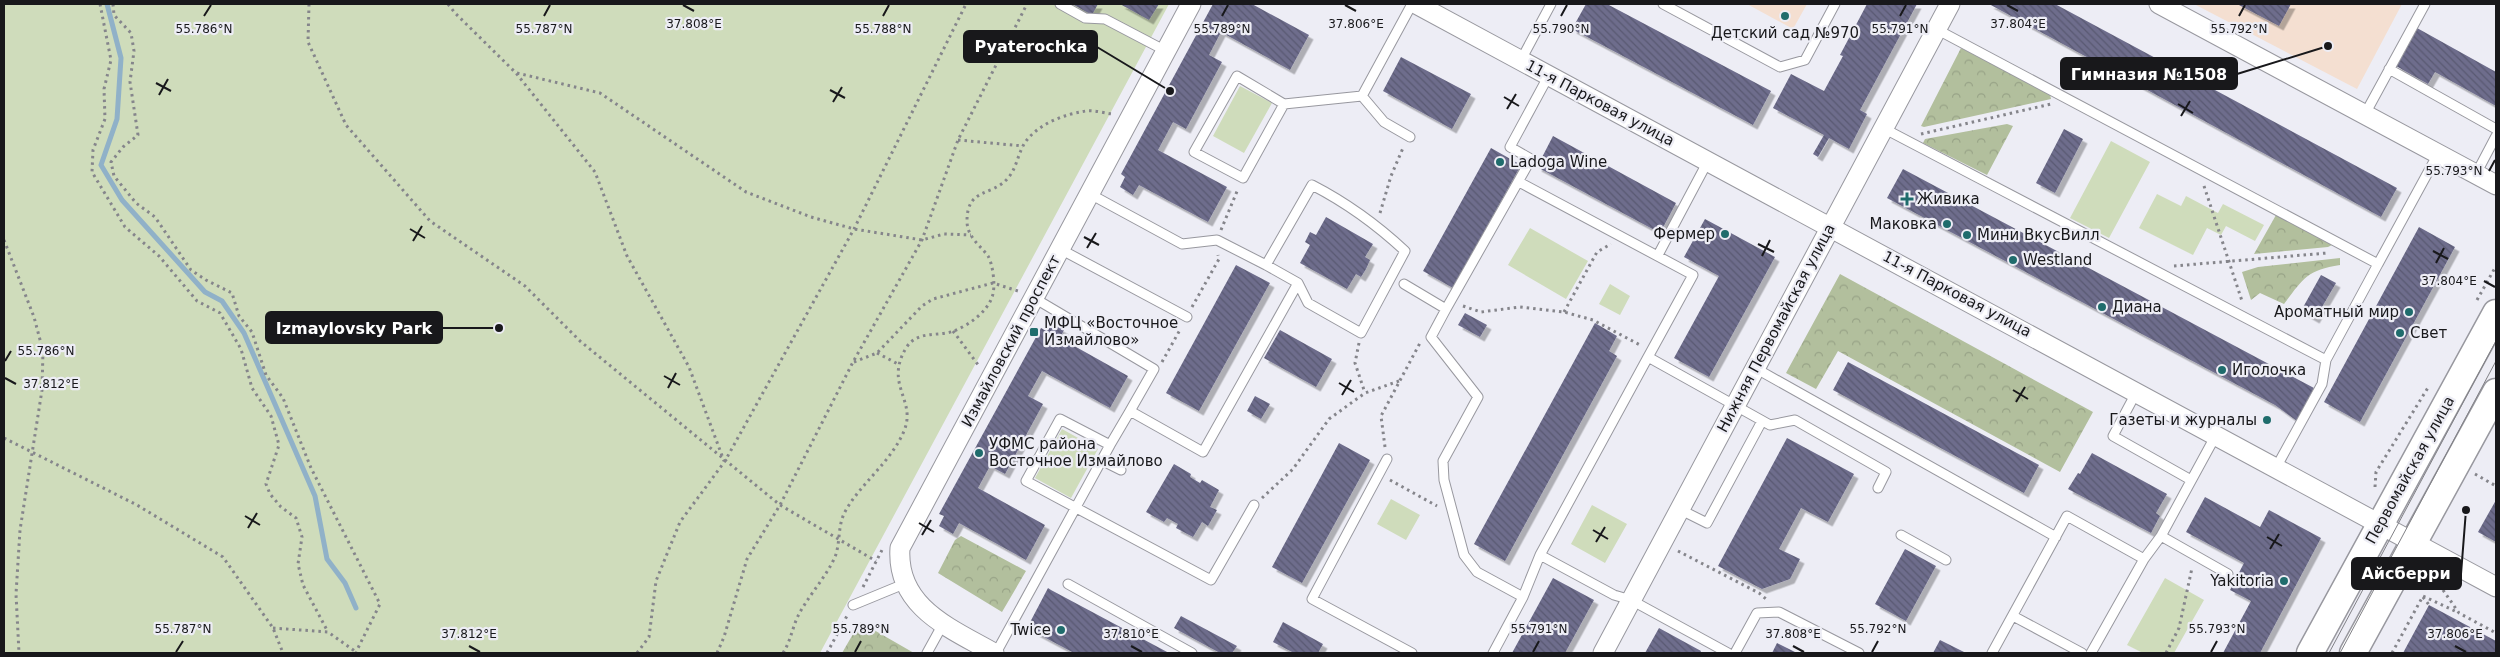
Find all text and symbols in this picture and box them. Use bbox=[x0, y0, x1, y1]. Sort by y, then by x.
marker: Детский сад №970 bbox=[1779, 10, 1791, 22]
text: 37.808°E bbox=[666, 17, 722, 31]
text: 37.806°E bbox=[1328, 17, 1384, 31]
text: 37.804°E bbox=[1990, 17, 2046, 31]
text: 55.786°N bbox=[176, 22, 232, 36]
text: 55.787°N bbox=[516, 22, 572, 36]
text: 55.788°N bbox=[855, 22, 911, 36]
text: 55.789°N bbox=[1194, 22, 1250, 36]
text: 55.790°N bbox=[1533, 22, 1589, 36]
text: 55.791°N bbox=[1872, 22, 1928, 36]
text: 55.792°N bbox=[2211, 22, 2267, 36]
place label: Детский сад №970 bbox=[1711, 24, 1859, 42]
callout: Pyaterochka bbox=[964, 31, 1097, 62]
text: Pyaterochka bbox=[975, 37, 1087, 56]
street label: 11-я Парковая улица bbox=[1523, 56, 1677, 150]
callout: Гимназия №1508 bbox=[2061, 58, 2237, 89]
text: Гимназия №1508 bbox=[2071, 65, 2227, 84]
place label: Ladoga Wine bbox=[1510, 153, 1607, 171]
marker: Ladoga Wine bbox=[1494, 156, 1506, 168]
text: 55.793°N bbox=[2426, 164, 2482, 178]
place label: Живика bbox=[1917, 190, 1980, 208]
marker: Живика bbox=[1901, 193, 1913, 205]
place label: Маковка bbox=[1870, 215, 1937, 233]
marker: Маковка bbox=[1941, 218, 1953, 230]
street label: Нижняя Первомайская улица bbox=[1713, 221, 1839, 435]
place label: Фермер bbox=[1653, 225, 1715, 243]
place label: Мини ВкусВилл bbox=[1977, 226, 2100, 244]
marker: Фермер bbox=[1719, 228, 1731, 240]
marker: Мини ВкусВилл bbox=[1961, 229, 1973, 241]
street label: 11-я Парковая улица bbox=[1880, 247, 2034, 341]
place label: Westland bbox=[2023, 251, 2092, 269]
street label: Измайловский проспект bbox=[958, 252, 1064, 430]
marker: Westland bbox=[2007, 254, 2019, 266]
text: 37.804°E bbox=[2421, 274, 2477, 288]
place label: Диана bbox=[2112, 298, 2162, 316]
marker: Диана bbox=[2096, 301, 2108, 313]
place label: Ароматный мир bbox=[2274, 303, 2399, 321]
marker: Ароматный мир bbox=[2403, 306, 2415, 318]
callout: Izmaylovsky Park bbox=[266, 312, 442, 343]
place label: МФЦ «Восточное Измайлово» bbox=[1044, 314, 1178, 349]
text: Izmaylovsky Park bbox=[276, 319, 433, 338]
place label: Свет bbox=[2410, 324, 2448, 342]
marker: МФЦ «Восточное Измайлово» bbox=[1028, 326, 1040, 338]
marker: Свет bbox=[2394, 327, 2406, 339]
text: 55.786°N bbox=[18, 344, 74, 358]
place label: Иголочка bbox=[2232, 361, 2306, 379]
marker: Иголочка bbox=[2216, 364, 2228, 376]
text: 37.812°E bbox=[23, 377, 79, 391]
street label: Первомайская улица bbox=[2362, 393, 2458, 547]
place label: Газеты и журналы bbox=[2109, 411, 2257, 429]
marker: Газеты и журналы bbox=[2261, 414, 2273, 426]
place label: УФМС района Восточное Измайлово bbox=[989, 435, 1163, 470]
marker: УФМС района Восточное Измайлово bbox=[973, 447, 985, 459]
callout: Айсберри bbox=[2352, 558, 2461, 589]
text: Айсберри bbox=[2361, 564, 2451, 583]
place label: Yakitoria bbox=[2209, 572, 2274, 590]
marker: Yakitoria bbox=[2278, 575, 2290, 587]
place label: Twice bbox=[1009, 621, 1051, 639]
text: 55.787°N bbox=[155, 622, 211, 636]
text: 55.789°N bbox=[833, 622, 889, 636]
text: 55.791°N bbox=[1511, 622, 1567, 636]
text: 55.792°N bbox=[1850, 622, 1906, 636]
text: 55.793°N bbox=[2189, 622, 2245, 636]
marker: Twice bbox=[1055, 624, 1067, 636]
text: 37.812°E bbox=[441, 627, 497, 641]
text: 37.810°E bbox=[1103, 627, 1159, 641]
text: 37.808°E bbox=[1765, 627, 1821, 641]
text: 37.806°E bbox=[2427, 627, 2483, 641]

